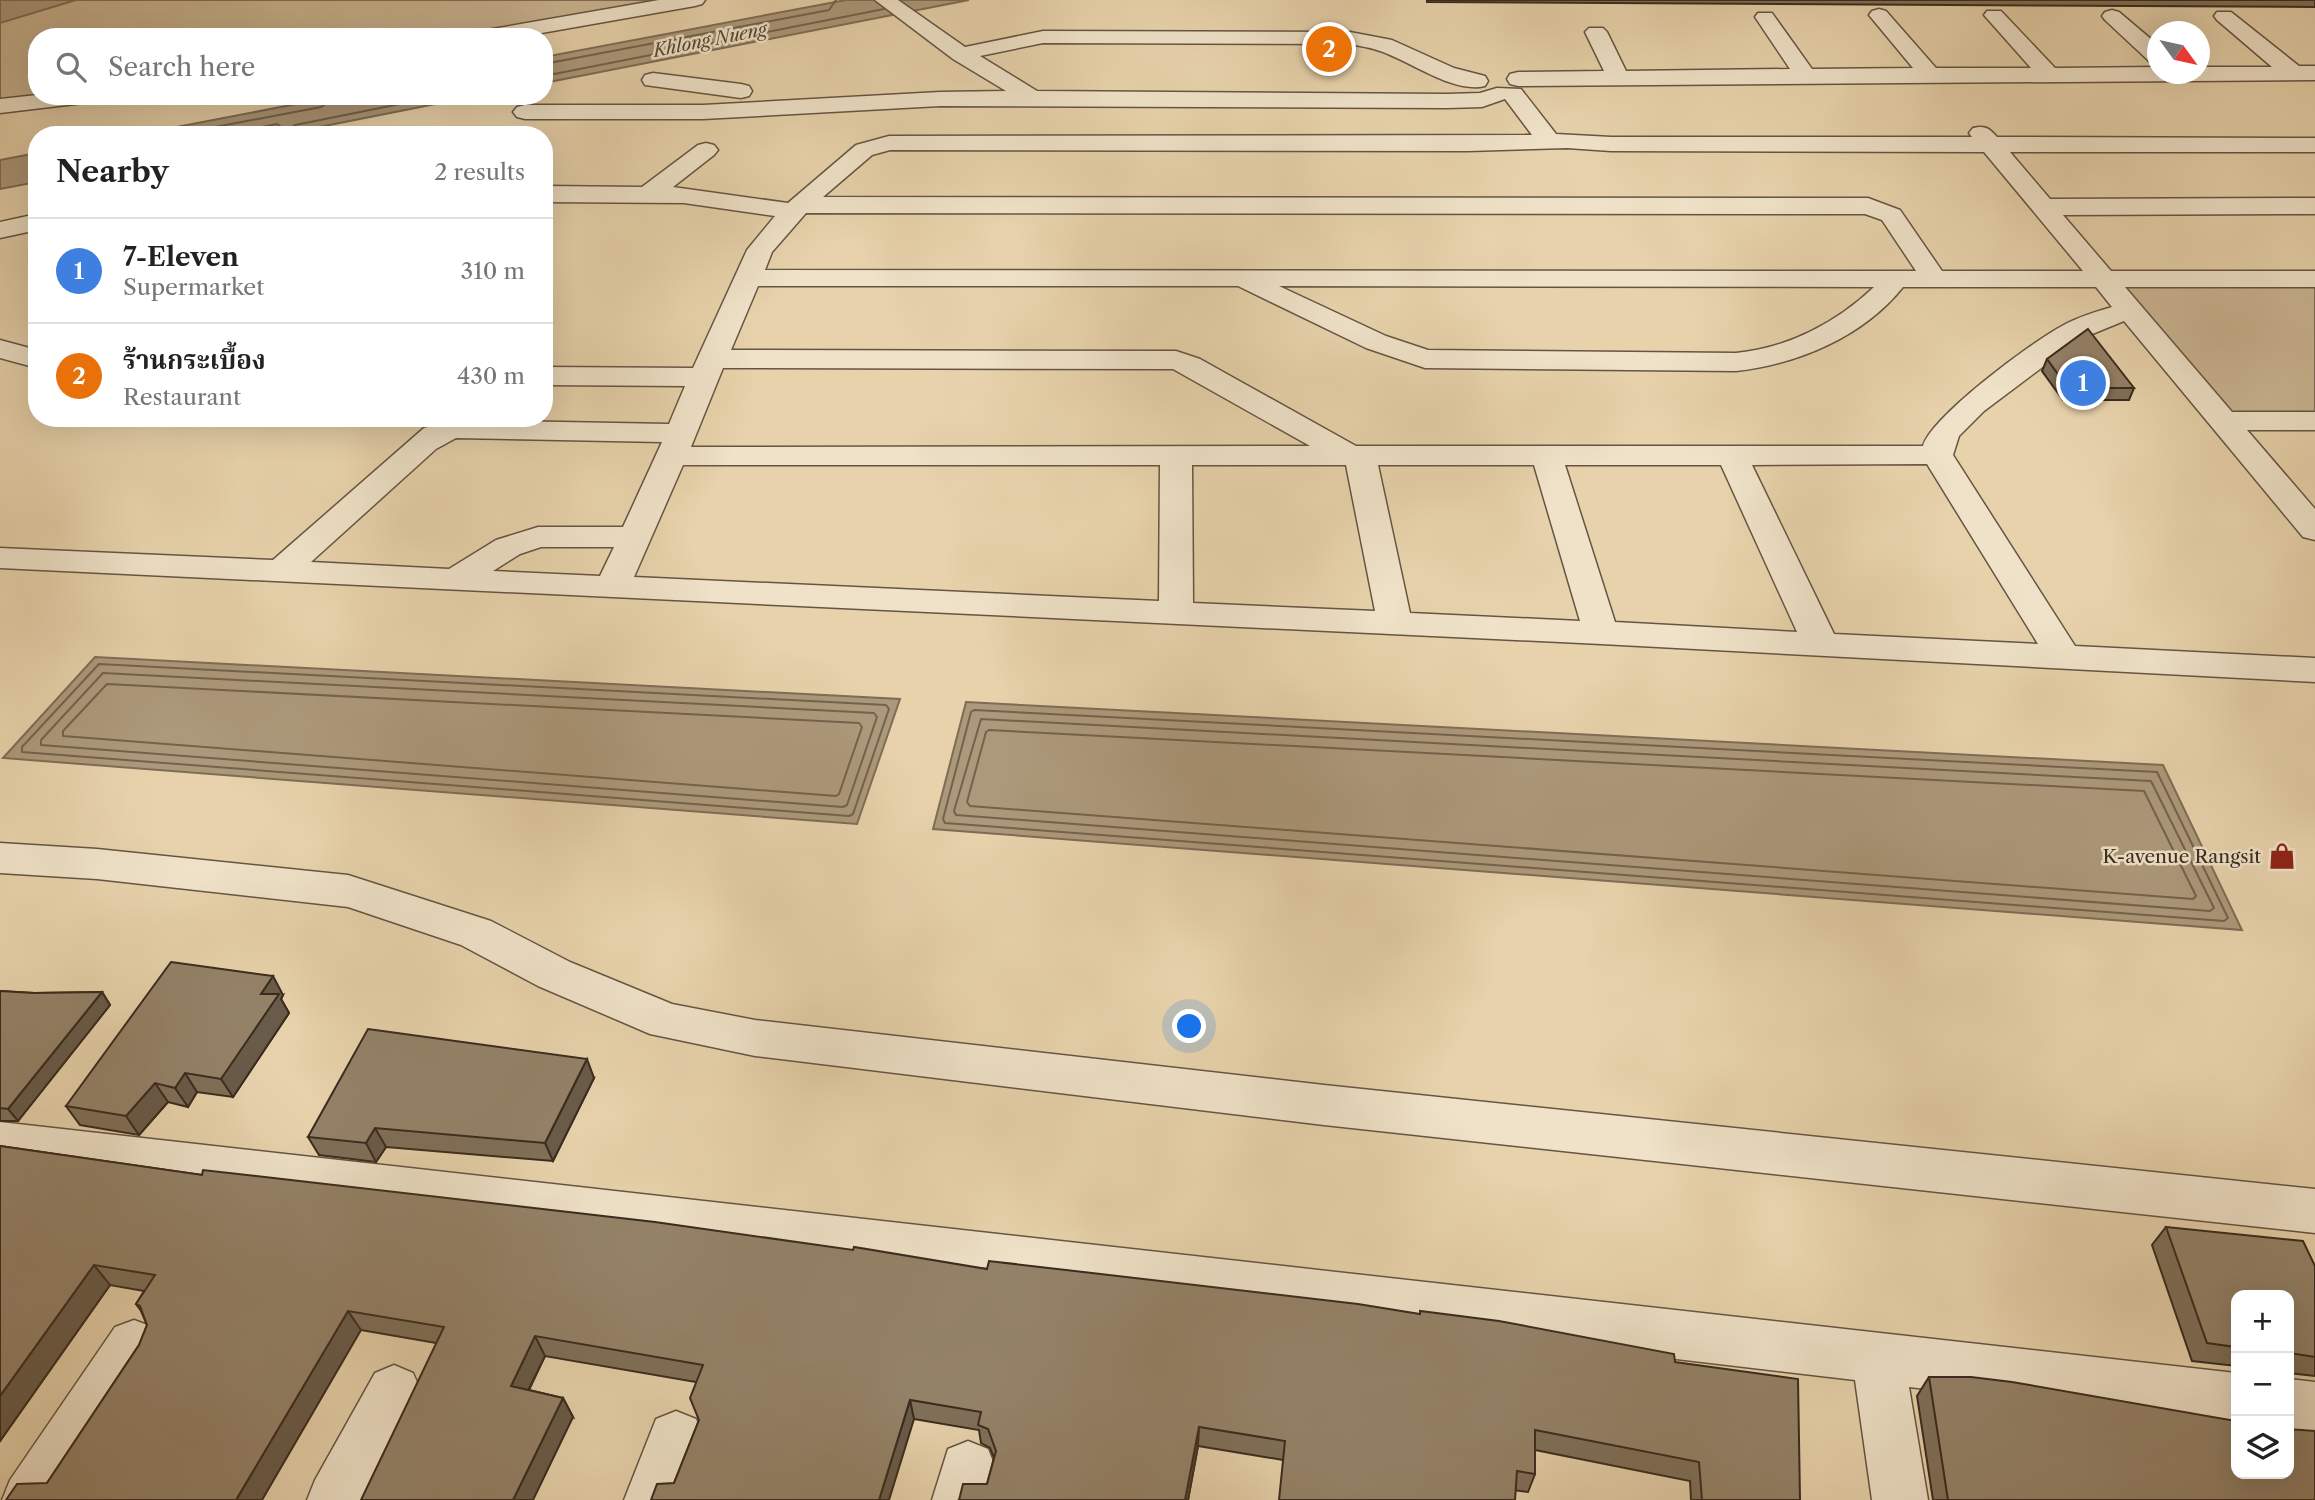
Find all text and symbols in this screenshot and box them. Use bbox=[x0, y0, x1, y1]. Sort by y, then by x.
water label: Khlong Nueng bbox=[649, 18, 771, 62]
north arrow bbox=[2147, 21, 2210, 84]
pin: 2 bbox=[1306, 23, 1352, 75]
search box bbox=[28, 28, 553, 105]
icon: search bbox=[52, 48, 90, 86]
text: Search here bbox=[108, 51, 255, 83]
text: Nearby bbox=[56, 153, 169, 190]
text: 2 results bbox=[434, 158, 525, 186]
text: 7-Eleven bbox=[123, 241, 239, 273]
text: 1 bbox=[74, 257, 84, 285]
text: 310 m bbox=[461, 257, 525, 285]
text: Supermarket bbox=[123, 273, 264, 301]
text: ร้านกระเบื้อง bbox=[123, 344, 266, 376]
pin: 1 bbox=[2060, 357, 2106, 409]
text: 2 bbox=[72, 362, 86, 390]
text: 430 m bbox=[457, 362, 525, 390]
text: Restaurant bbox=[123, 383, 241, 411]
shop icon: K-avenue Rangsit bbox=[2267, 841, 2297, 871]
place label: K-avenue Rangsit bbox=[2103, 845, 2261, 868]
your location bbox=[1172, 1009, 1206, 1043]
map controls bbox=[2231, 1290, 2294, 1479]
button: + bbox=[2231, 1290, 2294, 1353]
button: − bbox=[2231, 1353, 2294, 1416]
button: layers bbox=[2231, 1416, 2294, 1479]

